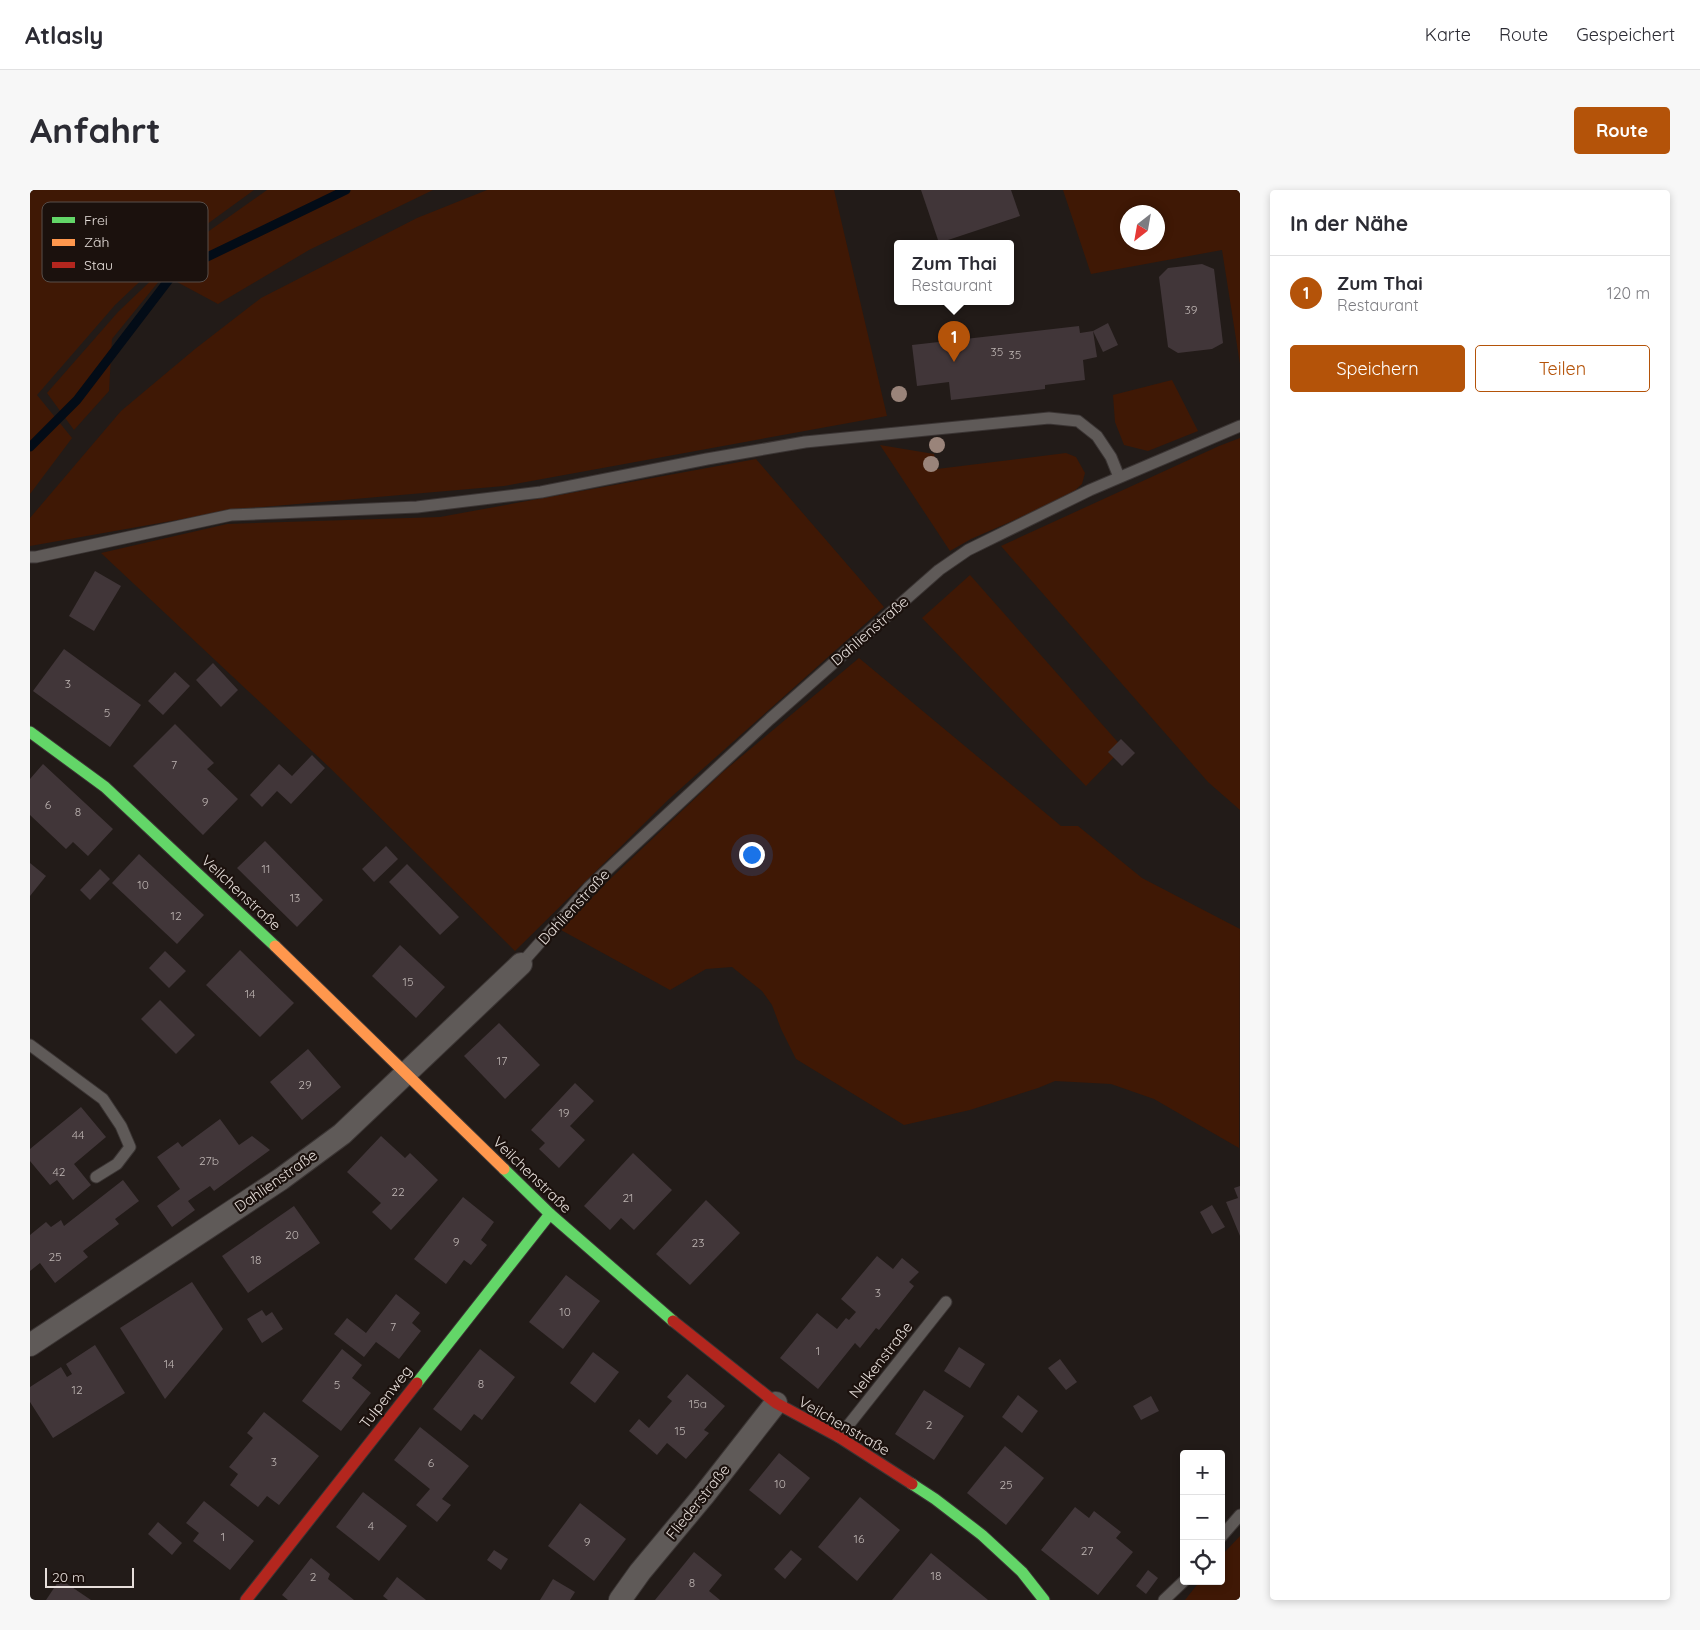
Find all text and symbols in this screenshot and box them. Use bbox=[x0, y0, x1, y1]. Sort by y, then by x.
text: Atlasly bbox=[25, 20, 103, 50]
text: Karte bbox=[1425, 23, 1471, 46]
text: Route bbox=[1499, 23, 1548, 46]
text: Gespeichert bbox=[1576, 23, 1675, 46]
button: Route bbox=[1574, 107, 1670, 154]
text: Anfahrt bbox=[30, 108, 161, 152]
legend bbox=[42, 202, 208, 282]
north arrow bbox=[1120, 205, 1165, 250]
text: In der Nähe bbox=[1290, 210, 1408, 236]
text: Frei bbox=[84, 211, 108, 229]
text: Zäh bbox=[84, 233, 109, 251]
popup bbox=[894, 240, 1014, 305]
text: Zum Thai bbox=[911, 251, 997, 275]
text: Stau bbox=[84, 256, 113, 274]
text: Zum Thai bbox=[1337, 271, 1423, 295]
text: Restaurant bbox=[911, 275, 993, 295]
text: 1 bbox=[1303, 283, 1309, 303]
text: 120 m bbox=[1607, 283, 1650, 303]
text: Restaurant bbox=[1337, 295, 1419, 315]
house number: 39 bbox=[1185, 302, 1198, 317]
pin: 1 bbox=[938, 321, 970, 362]
house number: 35 bbox=[991, 344, 1003, 359]
button: Speichern bbox=[1290, 345, 1465, 392]
button: Teilen bbox=[1475, 345, 1650, 392]
house number: 35 bbox=[1009, 347, 1021, 362]
street label: Dahlienstraße bbox=[827, 592, 912, 669]
house number: 3 bbox=[65, 676, 71, 691]
house number: 5 bbox=[104, 705, 110, 720]
house number: 7 bbox=[171, 757, 177, 772]
house number: 9 bbox=[202, 794, 209, 809]
house number: 6 bbox=[45, 797, 52, 812]
house number: 8 bbox=[75, 804, 81, 819]
your location bbox=[739, 842, 765, 868]
street label: Veilchenstraße bbox=[197, 851, 285, 935]
house number: 11 bbox=[262, 861, 270, 876]
street label: Dahlienstraße bbox=[534, 865, 614, 948]
house number: 10 bbox=[137, 877, 149, 892]
house number: 13 bbox=[290, 890, 300, 905]
house number: 12 bbox=[170, 908, 182, 923]
house number: 15 bbox=[403, 974, 413, 989]
house number: 14 bbox=[245, 986, 255, 1001]
house number: 17 bbox=[497, 1053, 507, 1068]
house number: 29 bbox=[298, 1077, 312, 1092]
house number: 19 bbox=[558, 1105, 570, 1120]
house number: 44 bbox=[72, 1127, 84, 1142]
street label: Veilchenstraße bbox=[489, 1132, 576, 1217]
street label: Dahlienstraße bbox=[231, 1145, 321, 1216]
house number: 27b bbox=[199, 1153, 219, 1168]
house number: 42 bbox=[53, 1164, 66, 1179]
house number: 22 bbox=[391, 1184, 405, 1199]
house number: 21 bbox=[622, 1190, 634, 1205]
house number: 20 bbox=[285, 1227, 299, 1242]
house number: 9 bbox=[453, 1234, 460, 1249]
house number: 23 bbox=[692, 1235, 704, 1250]
house number: 25 bbox=[48, 1249, 62, 1264]
house number: 18 bbox=[251, 1252, 261, 1267]
house number: 3 bbox=[875, 1285, 881, 1300]
house number: 10 bbox=[559, 1304, 571, 1319]
street label: Nelkenstraße bbox=[845, 1318, 916, 1402]
house number: 7 bbox=[390, 1319, 396, 1334]
house number: 1 bbox=[816, 1343, 820, 1358]
house number: 14 bbox=[164, 1356, 174, 1371]
street label: Tulpenweg bbox=[355, 1361, 416, 1432]
house number: 8 bbox=[478, 1376, 484, 1391]
house number: 5 bbox=[334, 1377, 340, 1392]
house number: 12 bbox=[71, 1382, 83, 1397]
street label: Veilchenstraße bbox=[795, 1392, 893, 1459]
house number: 15a bbox=[689, 1396, 707, 1411]
house number: 2 bbox=[926, 1417, 933, 1432]
house number: 15 bbox=[675, 1423, 685, 1438]
map controls bbox=[1180, 1450, 1225, 1585]
button: + bbox=[1180, 1450, 1225, 1495]
house number: 3 bbox=[271, 1454, 277, 1469]
house number: 6 bbox=[428, 1455, 435, 1470]
street label: Fliederstraße bbox=[661, 1460, 734, 1543]
house number: 10 bbox=[774, 1476, 786, 1491]
house number: 25 bbox=[999, 1477, 1013, 1492]
button: − bbox=[1180, 1495, 1225, 1540]
house number: 4 bbox=[368, 1518, 374, 1533]
house number: 1 bbox=[221, 1529, 225, 1544]
house number: 16 bbox=[854, 1531, 865, 1546]
house number: 9 bbox=[584, 1534, 591, 1549]
button: locate bbox=[1180, 1540, 1225, 1585]
house number: 27 bbox=[1081, 1543, 1093, 1558]
scale bar bbox=[45, 1565, 134, 1588]
text: 20 m bbox=[52, 1568, 85, 1586]
house number: 18 bbox=[931, 1568, 941, 1583]
house number: 2 bbox=[310, 1569, 317, 1584]
house number: 8 bbox=[689, 1575, 695, 1590]

